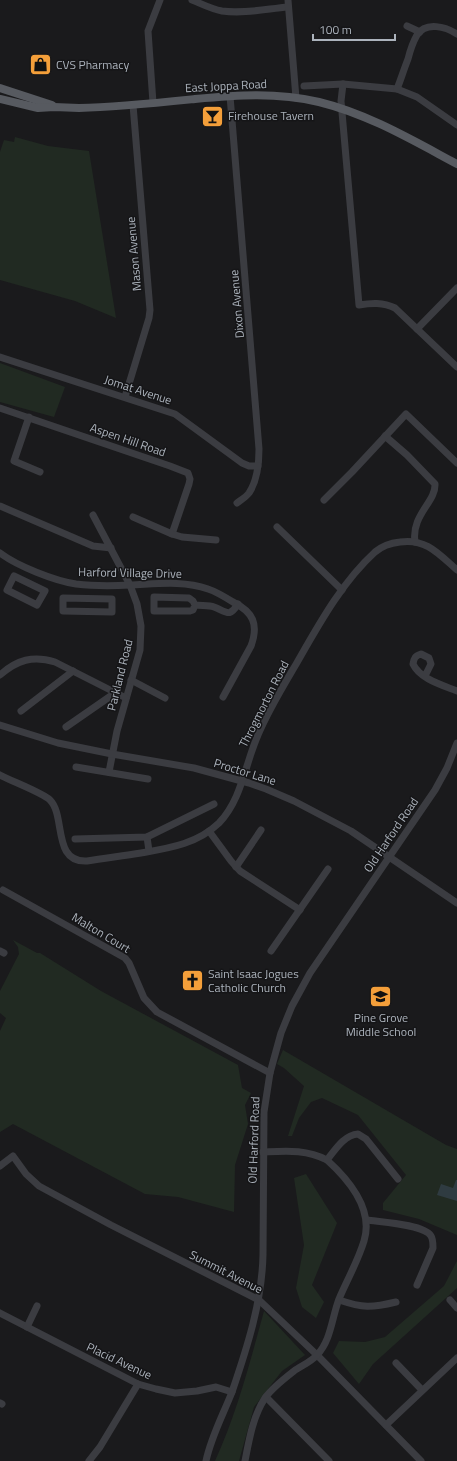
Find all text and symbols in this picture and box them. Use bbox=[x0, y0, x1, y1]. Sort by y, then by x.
scale bar bbox=[313, 16, 395, 42]
text: 100 m bbox=[319, 20, 352, 39]
shop icon: CVS Pharmacy bbox=[27, 52, 53, 78]
place label: CVS Pharmacy bbox=[56, 55, 130, 74]
street label: East Joppa Road bbox=[184, 74, 267, 97]
bar icon: Firehouse Tavern bbox=[200, 103, 226, 129]
place label: Firehouse Tavern bbox=[228, 106, 314, 125]
street label: Mason Avenue bbox=[121, 216, 146, 292]
street label: Dixon Avenue bbox=[224, 269, 249, 339]
street label: Jomat Avenue bbox=[102, 370, 174, 409]
street label: Aspen Hill Road bbox=[88, 418, 169, 461]
street label: Harford Village Drive bbox=[78, 562, 182, 583]
street label: Parkland Road bbox=[101, 637, 138, 713]
street label: Throgmorton Road bbox=[233, 657, 294, 751]
street label: Proctor Lane bbox=[212, 753, 279, 790]
street label: Old Harford Road bbox=[358, 793, 423, 876]
street label: Malton Court bbox=[68, 907, 135, 958]
place label: Saint Isaac Jogues Catholic Church bbox=[208, 964, 299, 997]
church icon: Saint Isaac Jogues Catholic Church bbox=[179, 968, 205, 994]
school or university icon: Pine Grove Middle School bbox=[368, 984, 394, 1010]
place label: Pine Grove Middle School bbox=[346, 1008, 416, 1041]
street label: Old Harford Road bbox=[242, 1096, 265, 1184]
street label: Summit Avenue bbox=[186, 1245, 266, 1298]
street label: Placid Avenue bbox=[83, 1337, 155, 1384]

